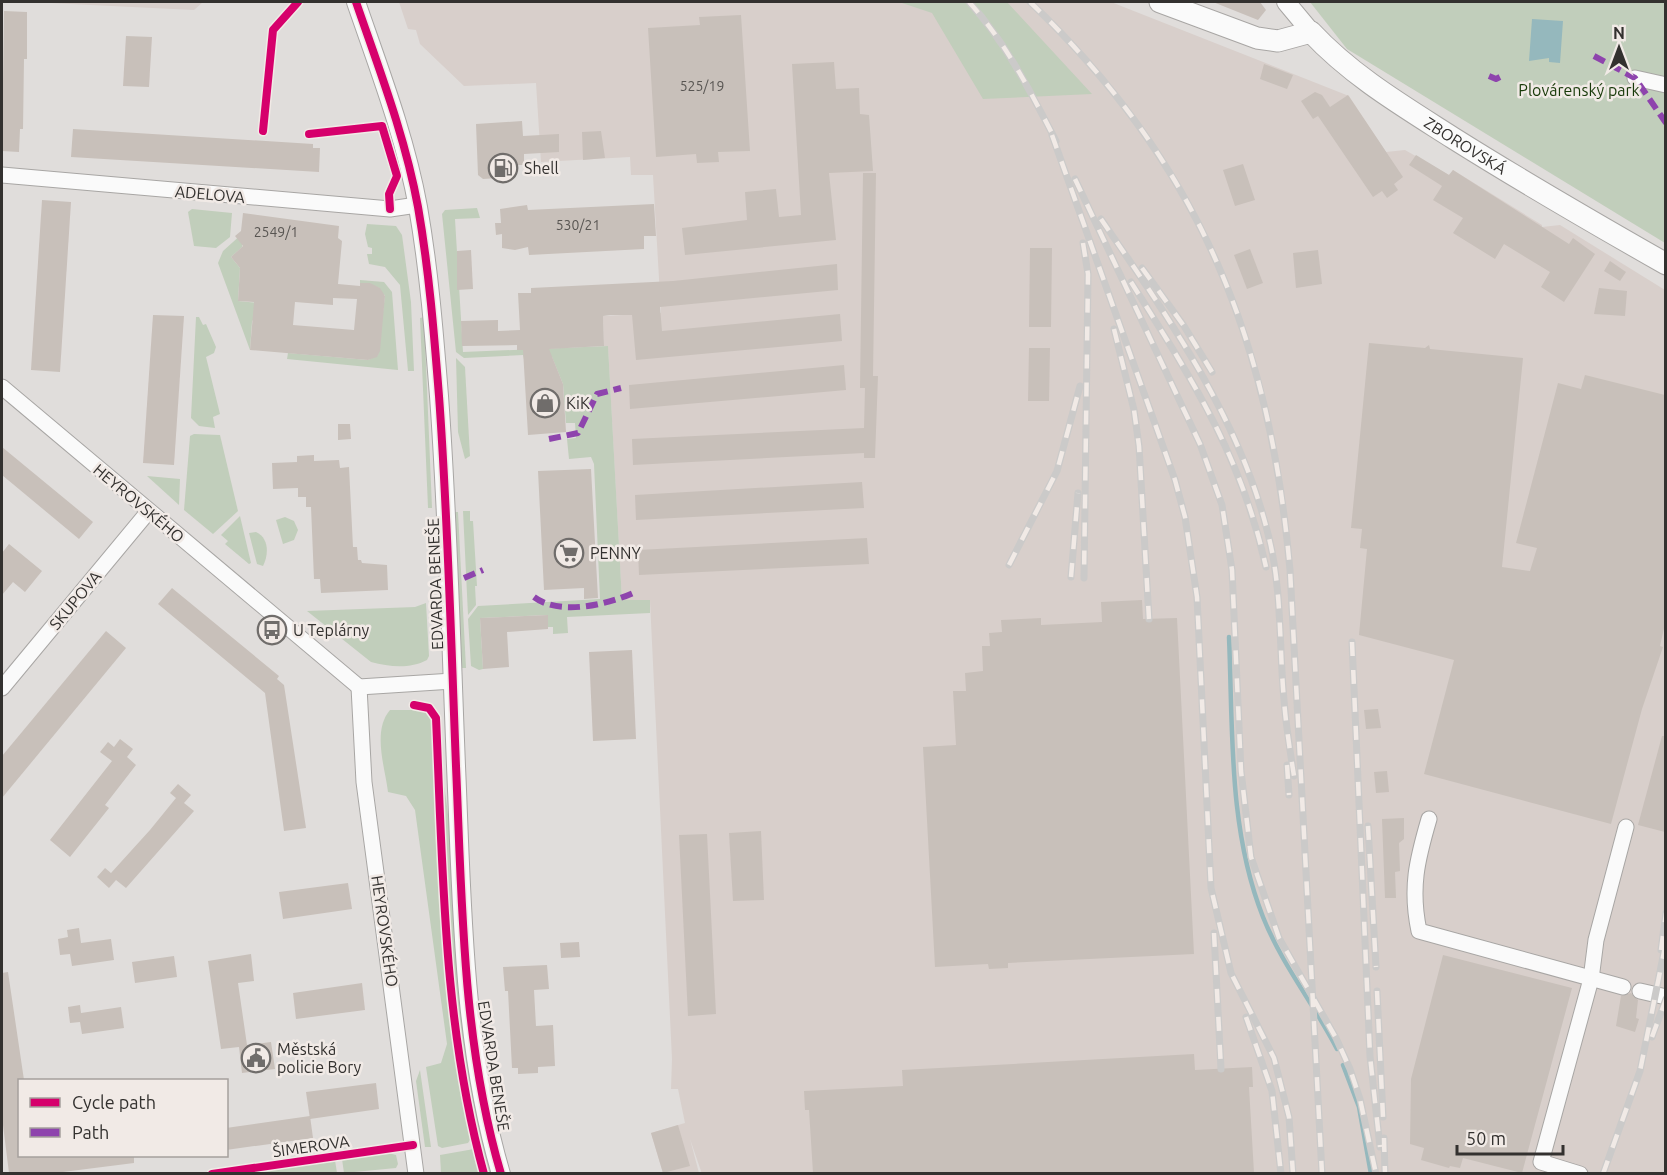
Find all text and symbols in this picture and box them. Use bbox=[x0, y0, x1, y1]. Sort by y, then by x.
north arrow bbox=[1589, 18, 1649, 78]
text: N bbox=[1613, 24, 1625, 42]
house number: 525/19 bbox=[680, 78, 724, 94]
park label: Plovárenský park bbox=[1518, 81, 1640, 99]
street label: ZBOROVSKÁ bbox=[1421, 113, 1511, 178]
fuel station icon: Shell bbox=[487, 152, 519, 184]
place label: Shell bbox=[524, 159, 559, 177]
street label: ADELOVA bbox=[174, 182, 246, 206]
house number: 530/21 bbox=[556, 217, 600, 233]
house number: 2549/1 bbox=[254, 224, 298, 240]
shop icon: KiK bbox=[529, 387, 561, 419]
place label: KiK bbox=[566, 394, 590, 412]
street label: HEYROVSKÉHO bbox=[90, 458, 189, 546]
street label: EDVARDA BENEŠE bbox=[423, 518, 446, 650]
supermarket icon: PENNY bbox=[553, 537, 585, 569]
place label: PENNY bbox=[590, 544, 641, 562]
street label: SKUPOVA bbox=[45, 567, 105, 633]
bus stop icon: U Teplárny bbox=[256, 614, 288, 646]
place label: U Teplárny bbox=[293, 621, 369, 639]
street label: HEYROVSKÉHO bbox=[368, 874, 404, 988]
street label: EDVARDA BENEŠE bbox=[475, 999, 514, 1133]
place label: Městská policie Bory bbox=[277, 1040, 362, 1076]
public building icon: Městská policie Bory bbox=[240, 1042, 272, 1074]
legend bbox=[18, 1079, 228, 1157]
text: Cycle path bbox=[72, 1092, 156, 1112]
scale bar bbox=[1457, 1118, 1564, 1156]
text: Path bbox=[72, 1122, 109, 1142]
text: 50 m bbox=[1466, 1128, 1506, 1148]
street label: ŠIMEROVA bbox=[271, 1131, 351, 1160]

